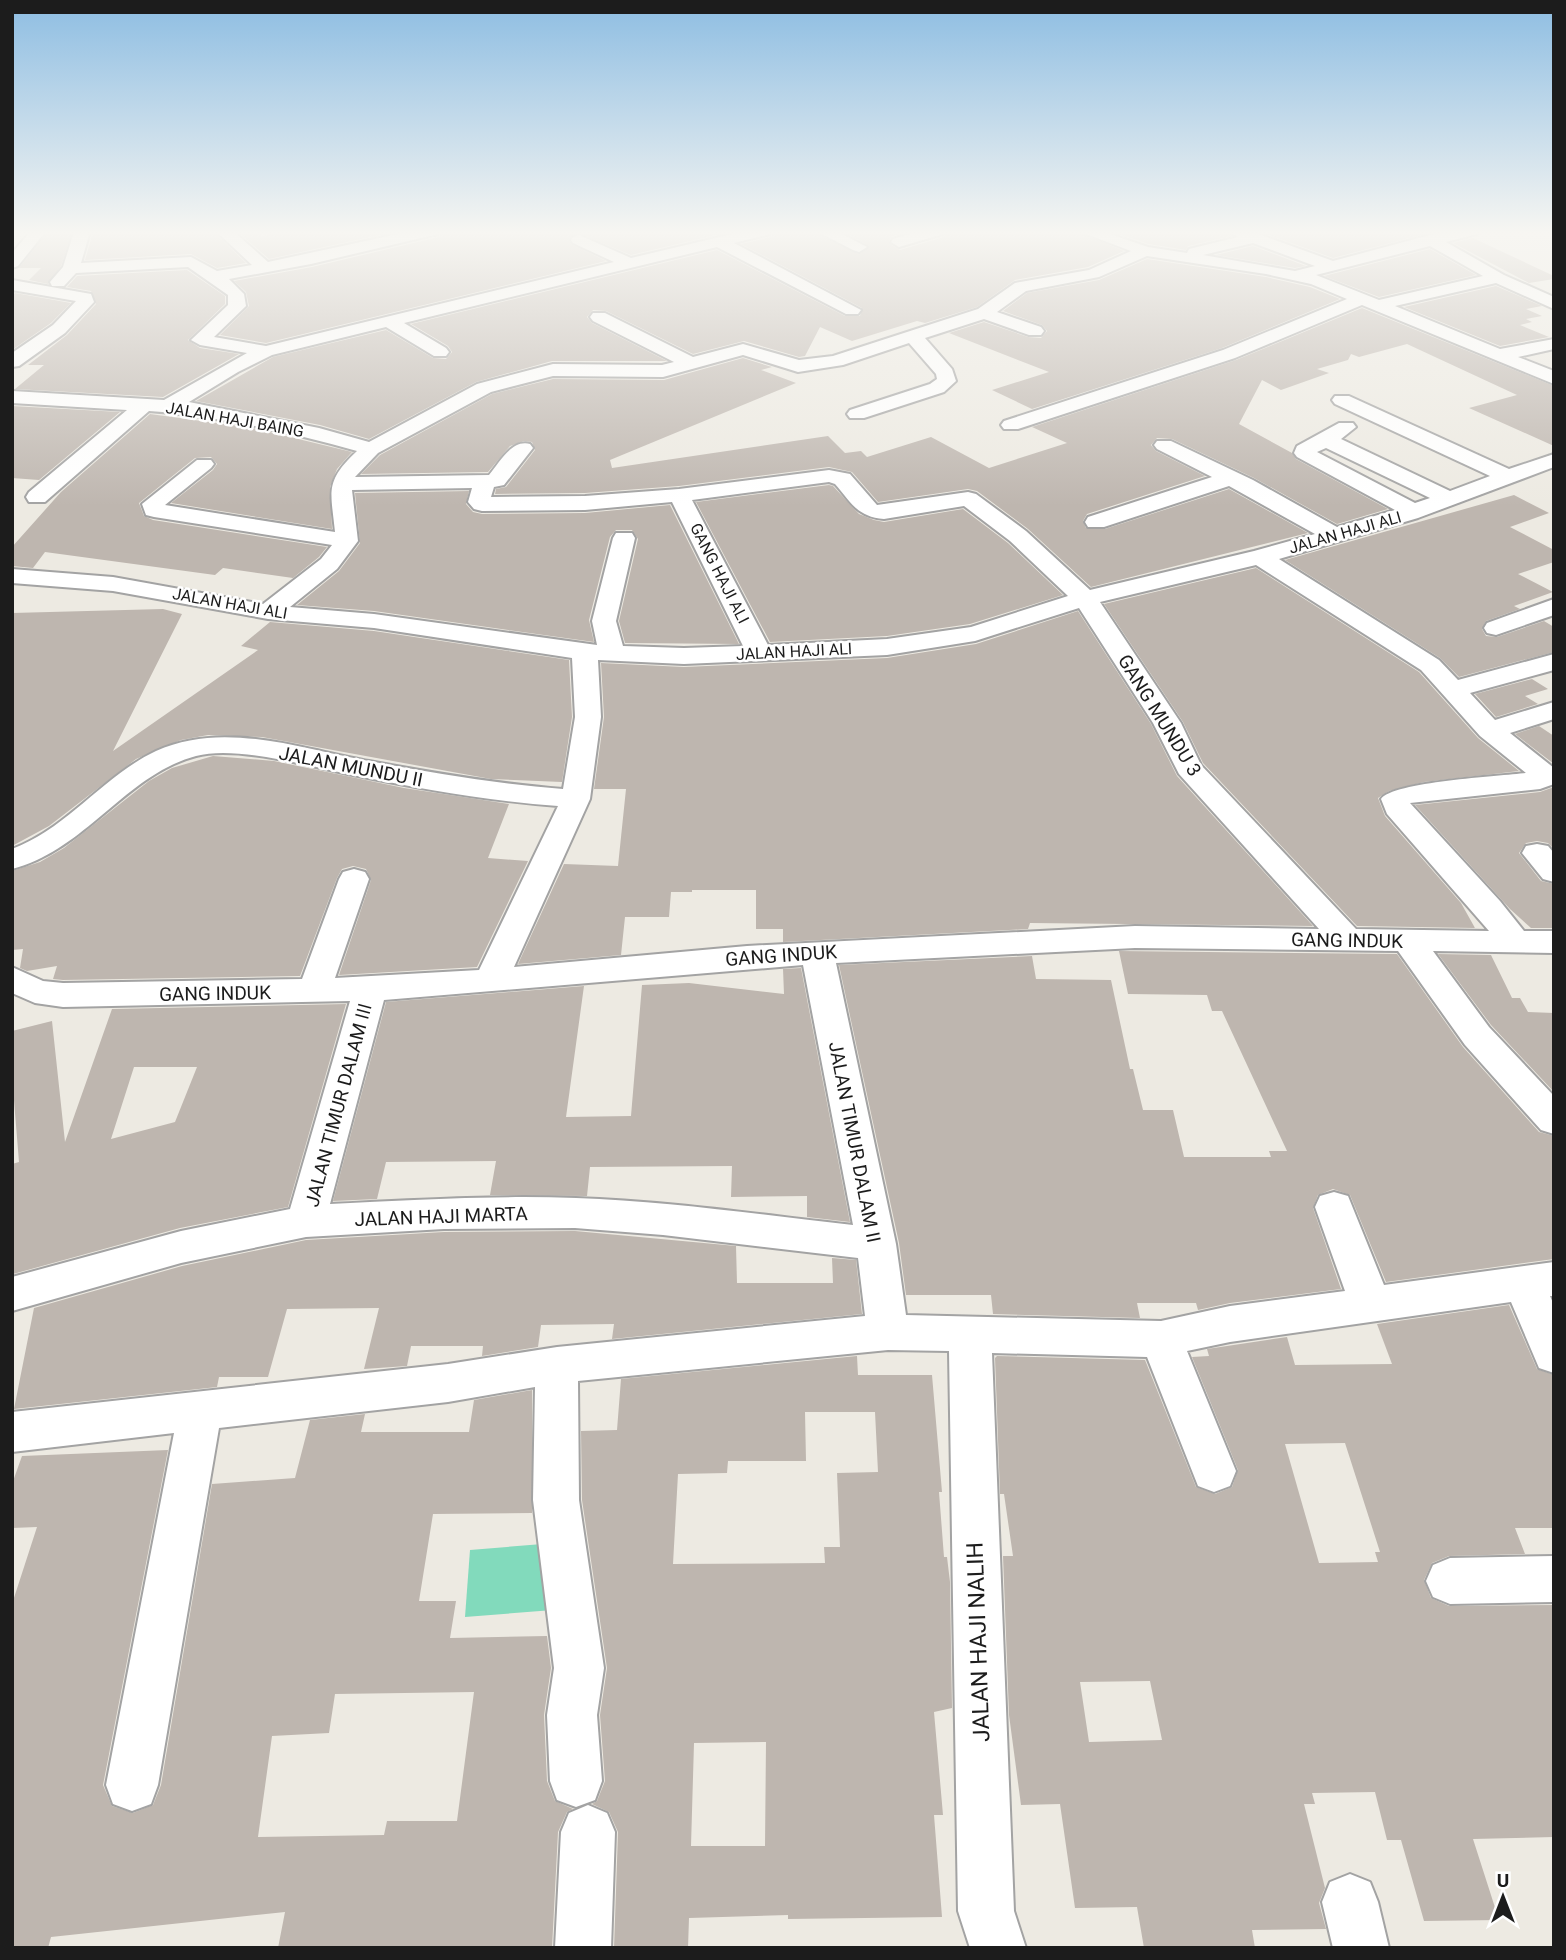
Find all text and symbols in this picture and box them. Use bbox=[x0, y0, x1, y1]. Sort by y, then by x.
street label: JALAN HAJI BAING bbox=[164, 398, 305, 441]
street label: JALAN HAJI ALI bbox=[1287, 507, 1404, 558]
street label: GANG HAJI ALI bbox=[686, 520, 753, 627]
street label: JALAN HAJI ALI bbox=[171, 584, 289, 623]
street label: JALAN HAJI ALI bbox=[735, 639, 853, 664]
street label: GANG MUNDU 3 bbox=[1113, 650, 1206, 780]
street label: JALAN MUNDU II bbox=[277, 741, 425, 792]
street label: GANG INDUK bbox=[1291, 928, 1403, 953]
street label: GANG INDUK bbox=[724, 940, 838, 971]
street label: GANG INDUK bbox=[159, 981, 271, 1006]
street label: JALAN TIMUR DALAM III bbox=[300, 1001, 377, 1209]
street label: JALAN TIMUR DALAM II bbox=[824, 1040, 885, 1245]
street label: JALAN HAJI MARTA bbox=[354, 1202, 529, 1231]
street label: JALAN HAJI NALIH bbox=[962, 1542, 995, 1742]
north arrow bbox=[1468, 1862, 1538, 1932]
text: U bbox=[1497, 1869, 1509, 1892]

